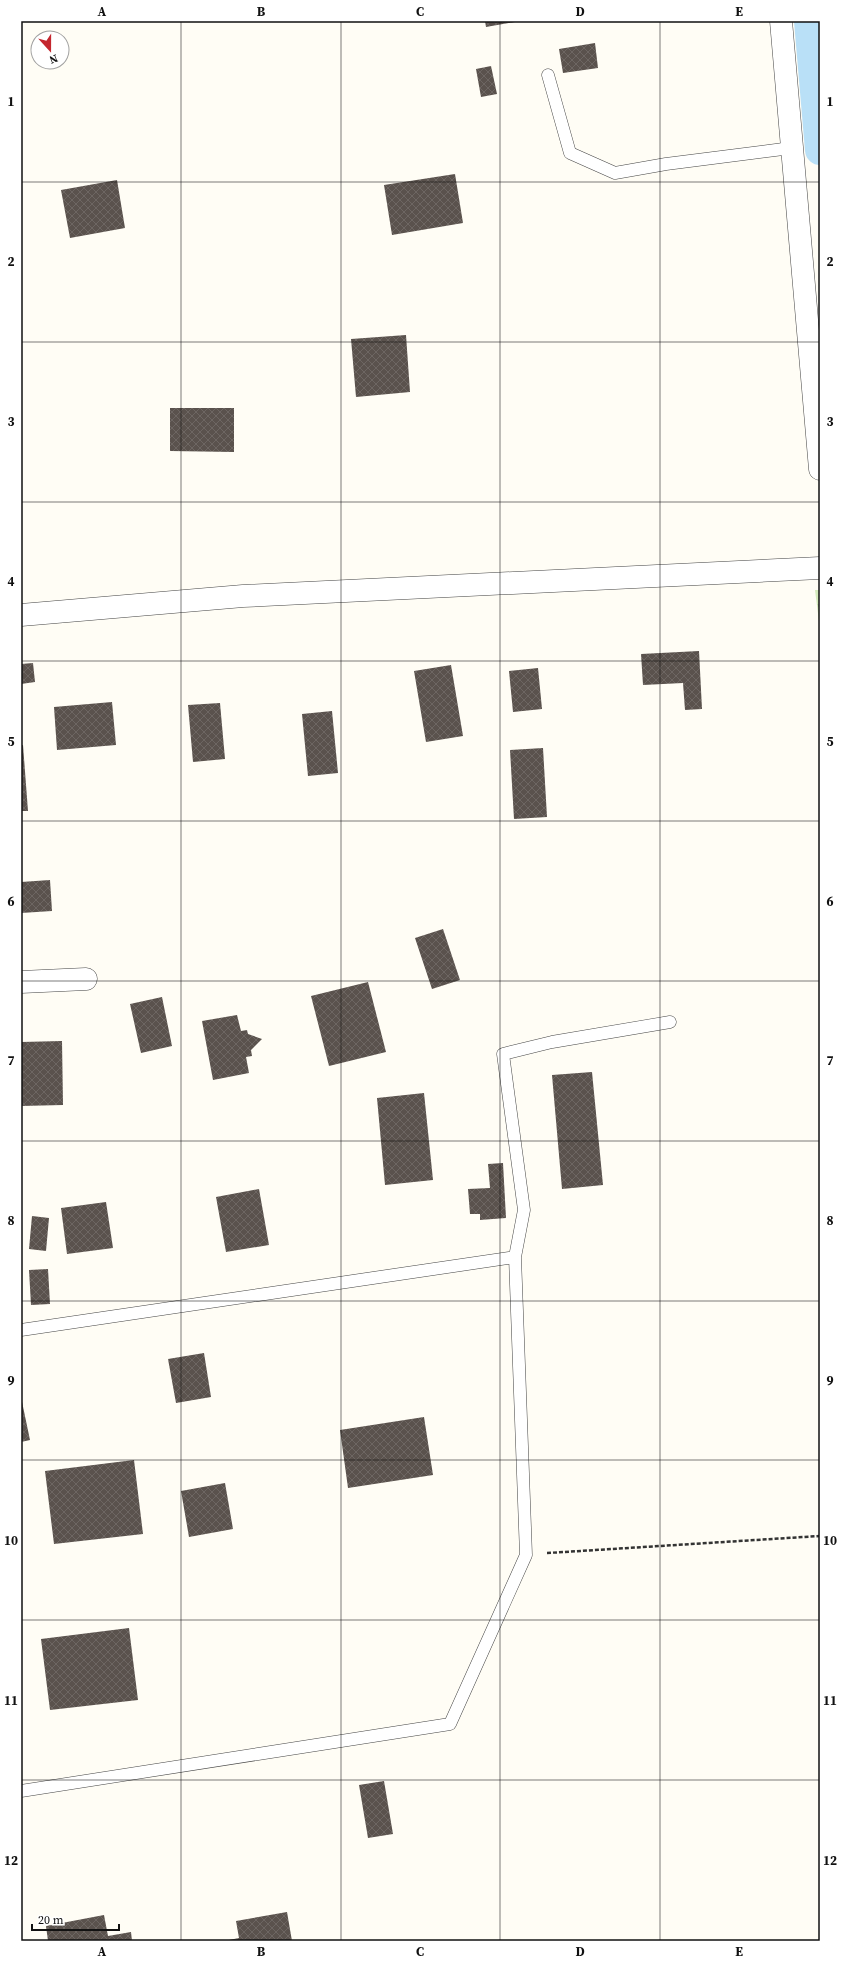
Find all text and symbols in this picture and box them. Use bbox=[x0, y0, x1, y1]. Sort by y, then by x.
text: A bbox=[98, 3, 107, 20]
text: B bbox=[257, 3, 266, 20]
text: C bbox=[416, 3, 424, 20]
text: D bbox=[575, 3, 585, 20]
text: E bbox=[735, 3, 743, 20]
north arrow bbox=[30, 30, 70, 70]
text: N bbox=[47, 50, 60, 67]
text: 1 bbox=[7, 93, 15, 110]
text: 1 bbox=[826, 93, 834, 110]
text: 2 bbox=[7, 253, 15, 270]
text: 2 bbox=[826, 253, 834, 270]
text: 3 bbox=[7, 413, 15, 430]
text: 3 bbox=[826, 413, 834, 430]
text: 4 bbox=[7, 573, 15, 590]
text: 4 bbox=[826, 573, 834, 590]
text: 5 bbox=[7, 733, 15, 750]
text: 5 bbox=[826, 733, 834, 750]
text: 6 bbox=[7, 893, 15, 910]
text: 6 bbox=[826, 893, 834, 910]
text: 7 bbox=[7, 1052, 15, 1069]
text: 7 bbox=[826, 1052, 834, 1069]
text: 8 bbox=[7, 1212, 15, 1229]
text: 8 bbox=[826, 1212, 834, 1229]
text: 9 bbox=[7, 1372, 15, 1389]
text: 9 bbox=[826, 1372, 834, 1389]
text: 10 bbox=[4, 1532, 18, 1549]
text: 10 bbox=[823, 1532, 837, 1549]
text: 11 bbox=[4, 1692, 18, 1709]
text: 11 bbox=[823, 1692, 837, 1709]
text: 12 bbox=[4, 1852, 18, 1869]
text: 12 bbox=[823, 1852, 837, 1869]
scale bar bbox=[32, 1906, 119, 1932]
text: 20 m bbox=[38, 1912, 64, 1928]
text: A bbox=[98, 1943, 107, 1960]
text: B bbox=[257, 1943, 266, 1960]
text: C bbox=[416, 1943, 424, 1960]
text: D bbox=[575, 1943, 585, 1960]
text: E bbox=[735, 1943, 743, 1960]

